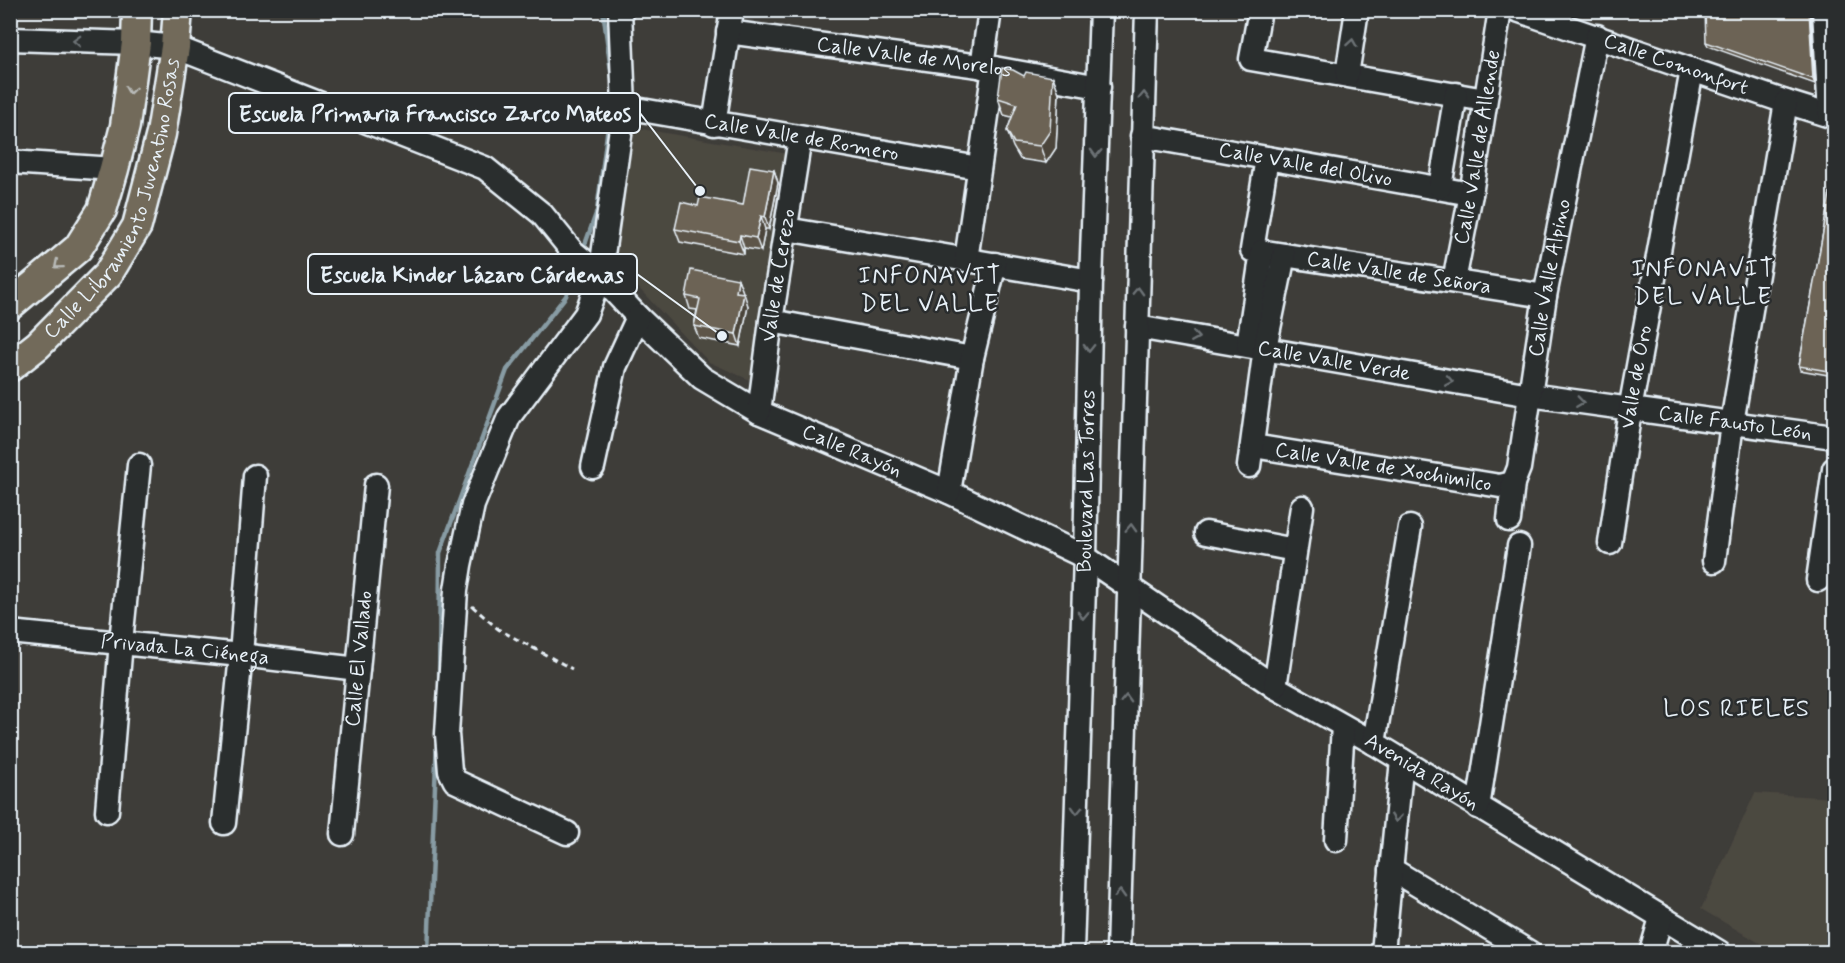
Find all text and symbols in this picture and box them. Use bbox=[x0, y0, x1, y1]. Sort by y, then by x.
street label: Calle Comonfort bbox=[1600, 27, 1752, 102]
street label: Calle Valle de Morelos bbox=[815, 30, 1014, 85]
one-way arrow bbox=[73, 35, 82, 47]
one-way arrow bbox=[1345, 38, 1357, 47]
street label: Calle Valle de Allende bbox=[1447, 48, 1508, 247]
street label: Calle Libramiento Juventino Rosas bbox=[37, 56, 187, 345]
one-way arrow bbox=[124, 85, 136, 94]
one-way arrow bbox=[1138, 91, 1150, 100]
callout: Escuela Primaria Francisco Zarco Mateos bbox=[229, 93, 640, 133]
text: Escuela Primaria Francisco Zarco Mateos bbox=[239, 101, 632, 129]
street label: Calle Valle de Romero bbox=[702, 107, 901, 168]
street label: Calle Valle del Olivo bbox=[1216, 136, 1395, 194]
one-way arrow bbox=[1090, 148, 1103, 157]
street label: Calle Valle Alpino bbox=[1522, 197, 1578, 359]
street label: Valle de Cerezo bbox=[754, 207, 803, 344]
street label: Calle Valle de Señora bbox=[1305, 245, 1493, 301]
callout: Escuela Kinder Lázaro Cárdenas bbox=[308, 254, 637, 294]
district label: INFONAVIT DEL VALLE bbox=[1631, 254, 1775, 313]
one-way arrow bbox=[54, 258, 65, 269]
district label: INFONAVIT DEL VALLE bbox=[858, 261, 1002, 320]
text: Escuela Kinder Lázaro Cárdenas bbox=[320, 262, 624, 290]
one-way arrow bbox=[1132, 286, 1144, 295]
street label: Valle de Oro bbox=[1613, 323, 1659, 431]
one-way arrow bbox=[1190, 330, 1199, 342]
street label: Calle Valle Verde bbox=[1255, 334, 1413, 388]
one-way arrow bbox=[1083, 343, 1096, 352]
one-way arrow bbox=[1444, 374, 1454, 386]
street label: Boulevard Las Torres bbox=[1070, 390, 1103, 573]
one-way arrow bbox=[1575, 396, 1584, 408]
street label: Calle Fausto León bbox=[1657, 399, 1814, 448]
street label: Calle Rayón bbox=[798, 418, 906, 485]
street label: Calle Valle de Xochimilco bbox=[1273, 436, 1494, 498]
one-way arrow bbox=[1125, 523, 1137, 532]
street label: Calle El Vallado bbox=[339, 590, 380, 728]
one-way arrow bbox=[1077, 611, 1090, 620]
street label: Privada La Ciénega bbox=[100, 627, 271, 673]
district label: LOS RIELES bbox=[1663, 694, 1811, 725]
one-way arrow bbox=[1120, 695, 1132, 704]
street label: Avenida Rayón bbox=[1360, 727, 1484, 817]
one-way arrow bbox=[1070, 806, 1083, 815]
one-way arrow bbox=[1390, 814, 1403, 823]
one-way arrow bbox=[1114, 890, 1126, 899]

